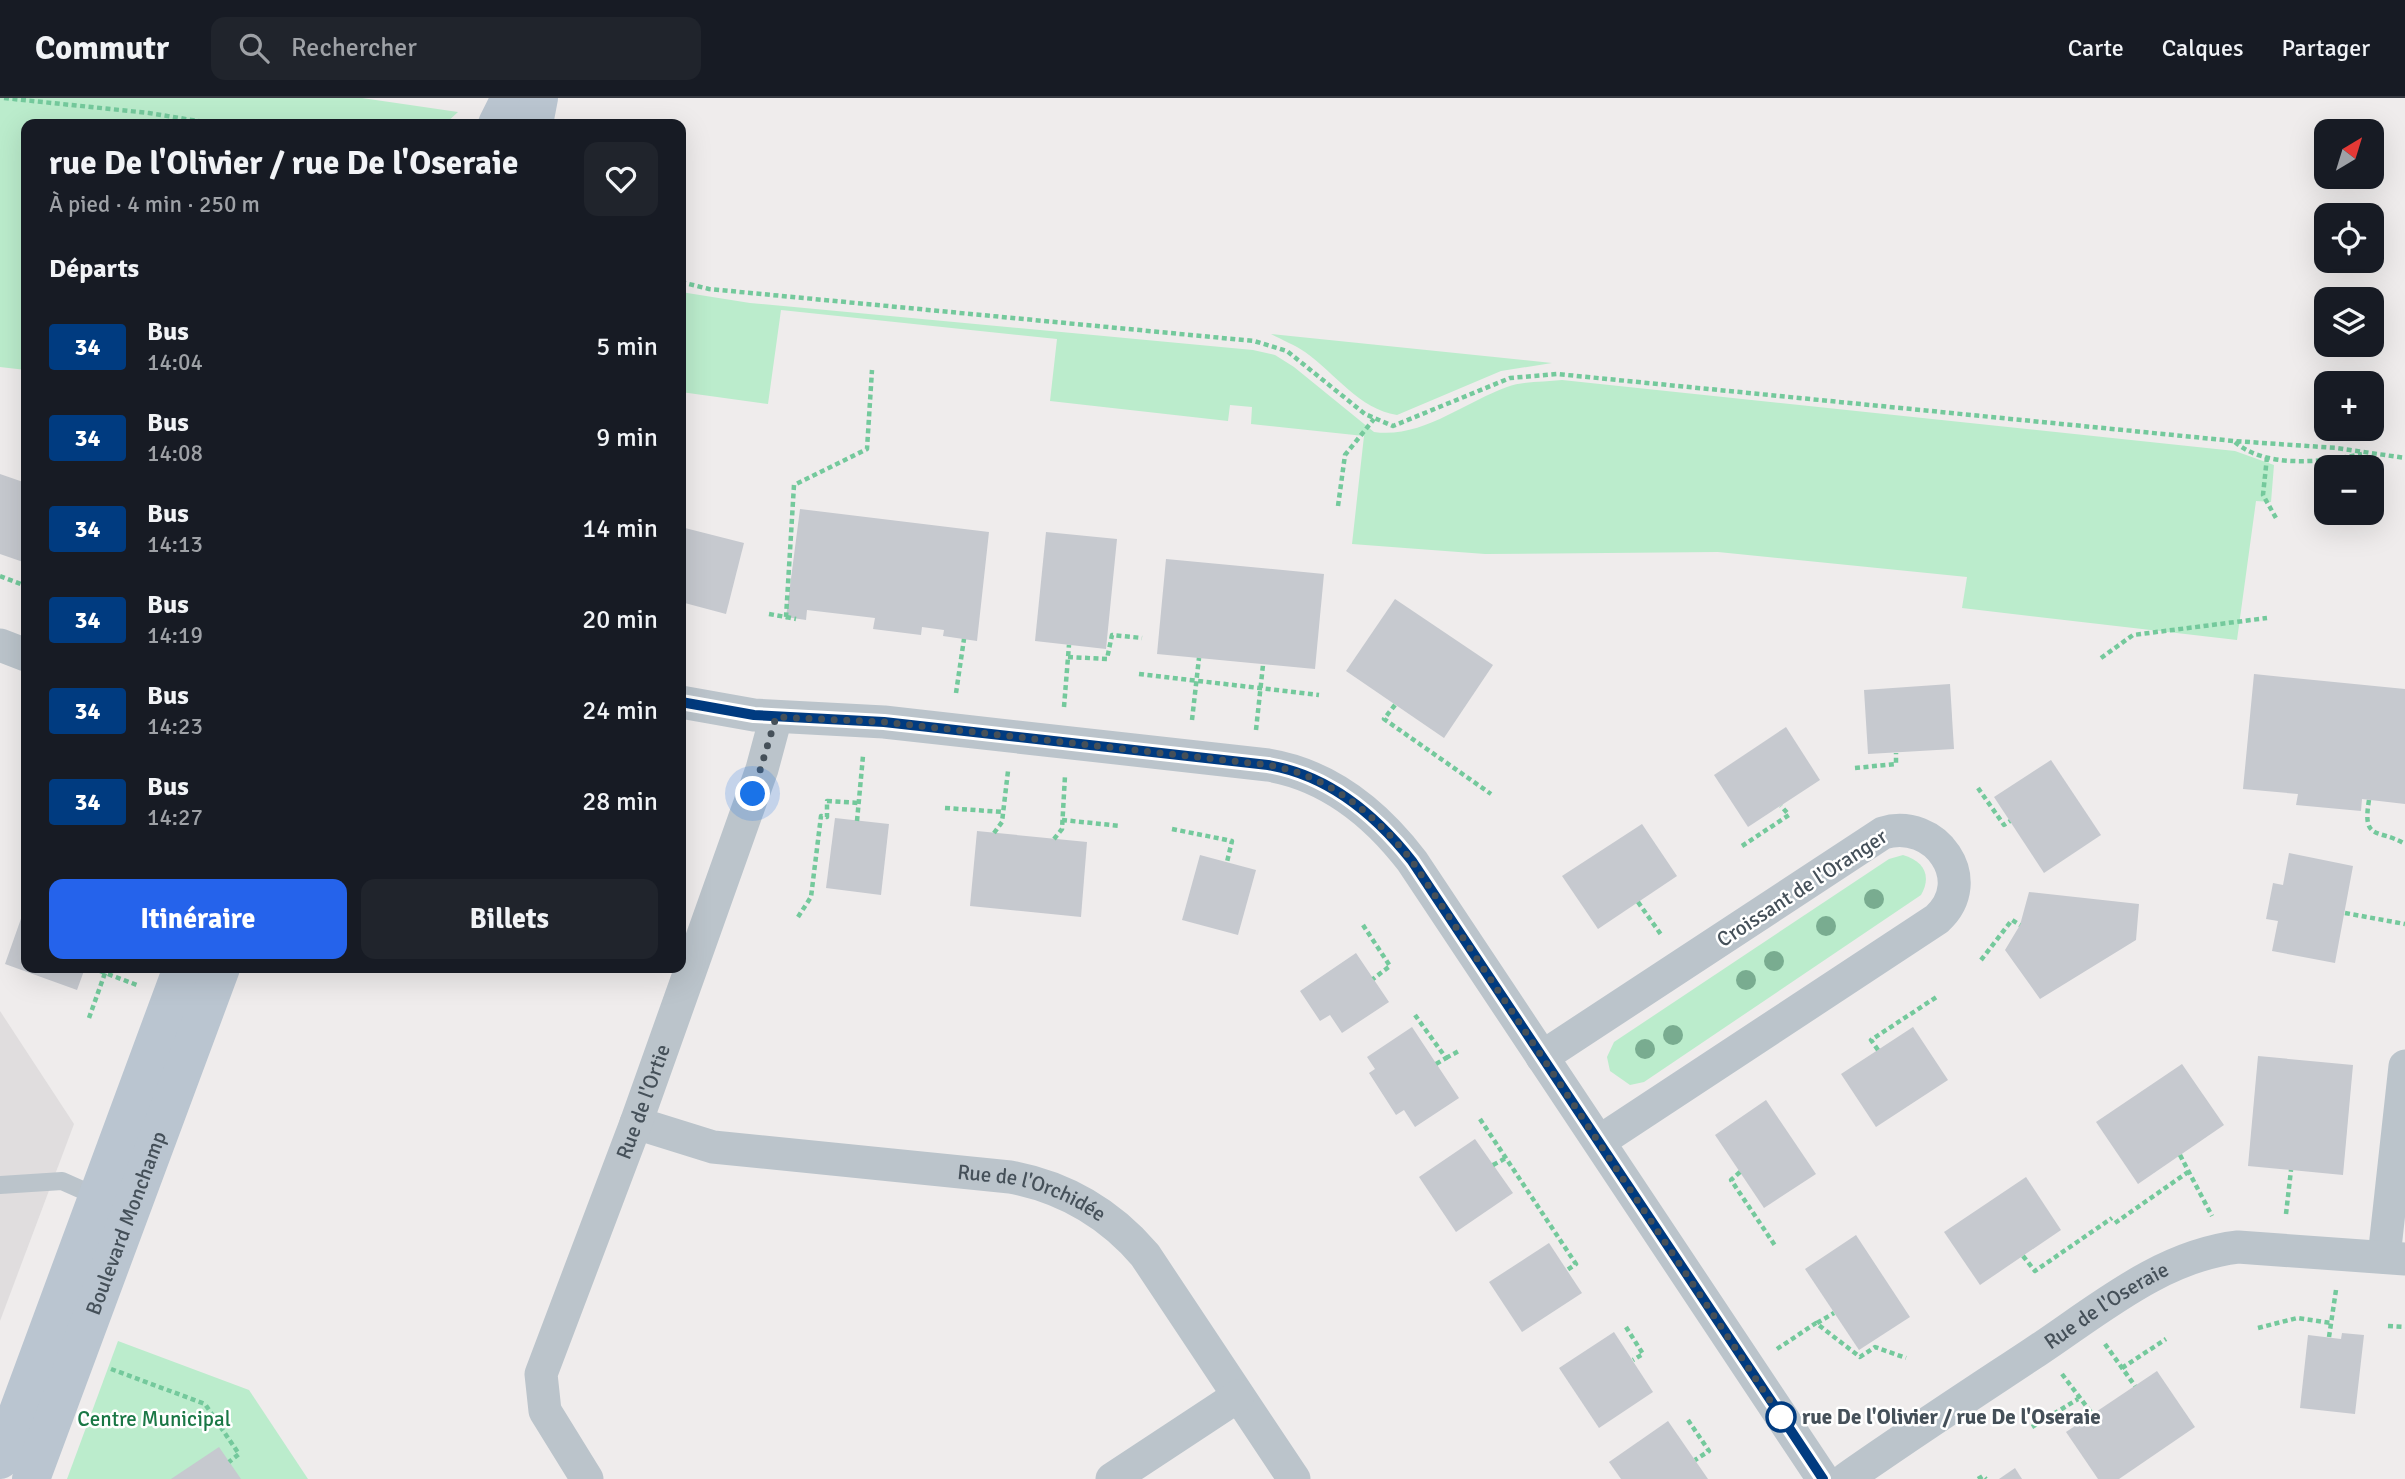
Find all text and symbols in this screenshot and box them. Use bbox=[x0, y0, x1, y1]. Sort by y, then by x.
search box bbox=[211, 17, 701, 80]
text: Commutr bbox=[35, 28, 169, 69]
icon: search bbox=[235, 29, 273, 67]
text: Rechercher bbox=[291, 32, 417, 64]
text: Carte bbox=[2068, 33, 2124, 63]
text: Calques bbox=[2162, 33, 2243, 63]
text: Partager bbox=[2281, 33, 2370, 63]
north arrow bbox=[2314, 119, 2384, 189]
map controls bbox=[2314, 119, 2384, 525]
button: heart bbox=[584, 142, 658, 216]
text: rue De l'Olivier / rue De l'Oseraie bbox=[49, 143, 518, 184]
text: À pied · 4 min · 250 m bbox=[49, 190, 260, 219]
button: locate bbox=[2314, 203, 2384, 273]
text: Départs bbox=[49, 253, 139, 285]
button: layers bbox=[2314, 287, 2384, 357]
text: Bus bbox=[147, 316, 189, 348]
text: 5 min bbox=[596, 331, 658, 363]
text: 34 bbox=[75, 332, 100, 362]
text: 14:04 bbox=[147, 348, 203, 377]
button: + bbox=[2314, 371, 2384, 441]
text: Bus bbox=[147, 407, 189, 439]
text: 9 min bbox=[596, 422, 658, 454]
text: 34 bbox=[75, 423, 100, 453]
text: 14:08 bbox=[147, 439, 203, 468]
button: − bbox=[2314, 455, 2384, 525]
text: Bus bbox=[147, 498, 189, 530]
text: 14 min bbox=[582, 513, 658, 545]
text: 34 bbox=[75, 514, 100, 544]
text: 14:13 bbox=[147, 530, 203, 559]
text: Bus bbox=[147, 589, 189, 621]
text: 20 min bbox=[582, 604, 658, 636]
text: 34 bbox=[75, 605, 100, 635]
text: 14:19 bbox=[147, 621, 203, 650]
text: Bus bbox=[147, 680, 189, 712]
text: 24 min bbox=[582, 695, 658, 727]
text: 34 bbox=[75, 696, 100, 726]
text: 14:23 bbox=[147, 712, 203, 741]
text: Bus bbox=[147, 771, 189, 803]
your location bbox=[735, 776, 770, 811]
text: 28 min bbox=[582, 786, 658, 818]
text: 34 bbox=[75, 787, 100, 817]
text: 14:27 bbox=[147, 803, 203, 832]
street label: Croissant de l'Oranger bbox=[1712, 823, 1892, 953]
button: Itinéraire bbox=[49, 879, 347, 959]
button: Billets bbox=[361, 879, 658, 959]
street label: Rue de l'Ortie bbox=[610, 1041, 676, 1163]
street label: Boulevard Monchamp bbox=[80, 1128, 172, 1319]
street label: Rue de l'Orchidée bbox=[956, 1159, 1111, 1227]
street label: Rue de l'Oseraie bbox=[2039, 1256, 2173, 1355]
marker: rue De l'Olivier / rue De l'Oseraie bbox=[1766, 1402, 1796, 1432]
place label: rue De l'Olivier / rue De l'Oseraie bbox=[1802, 1404, 2101, 1430]
park label: Centre Municipal bbox=[77, 1406, 231, 1432]

